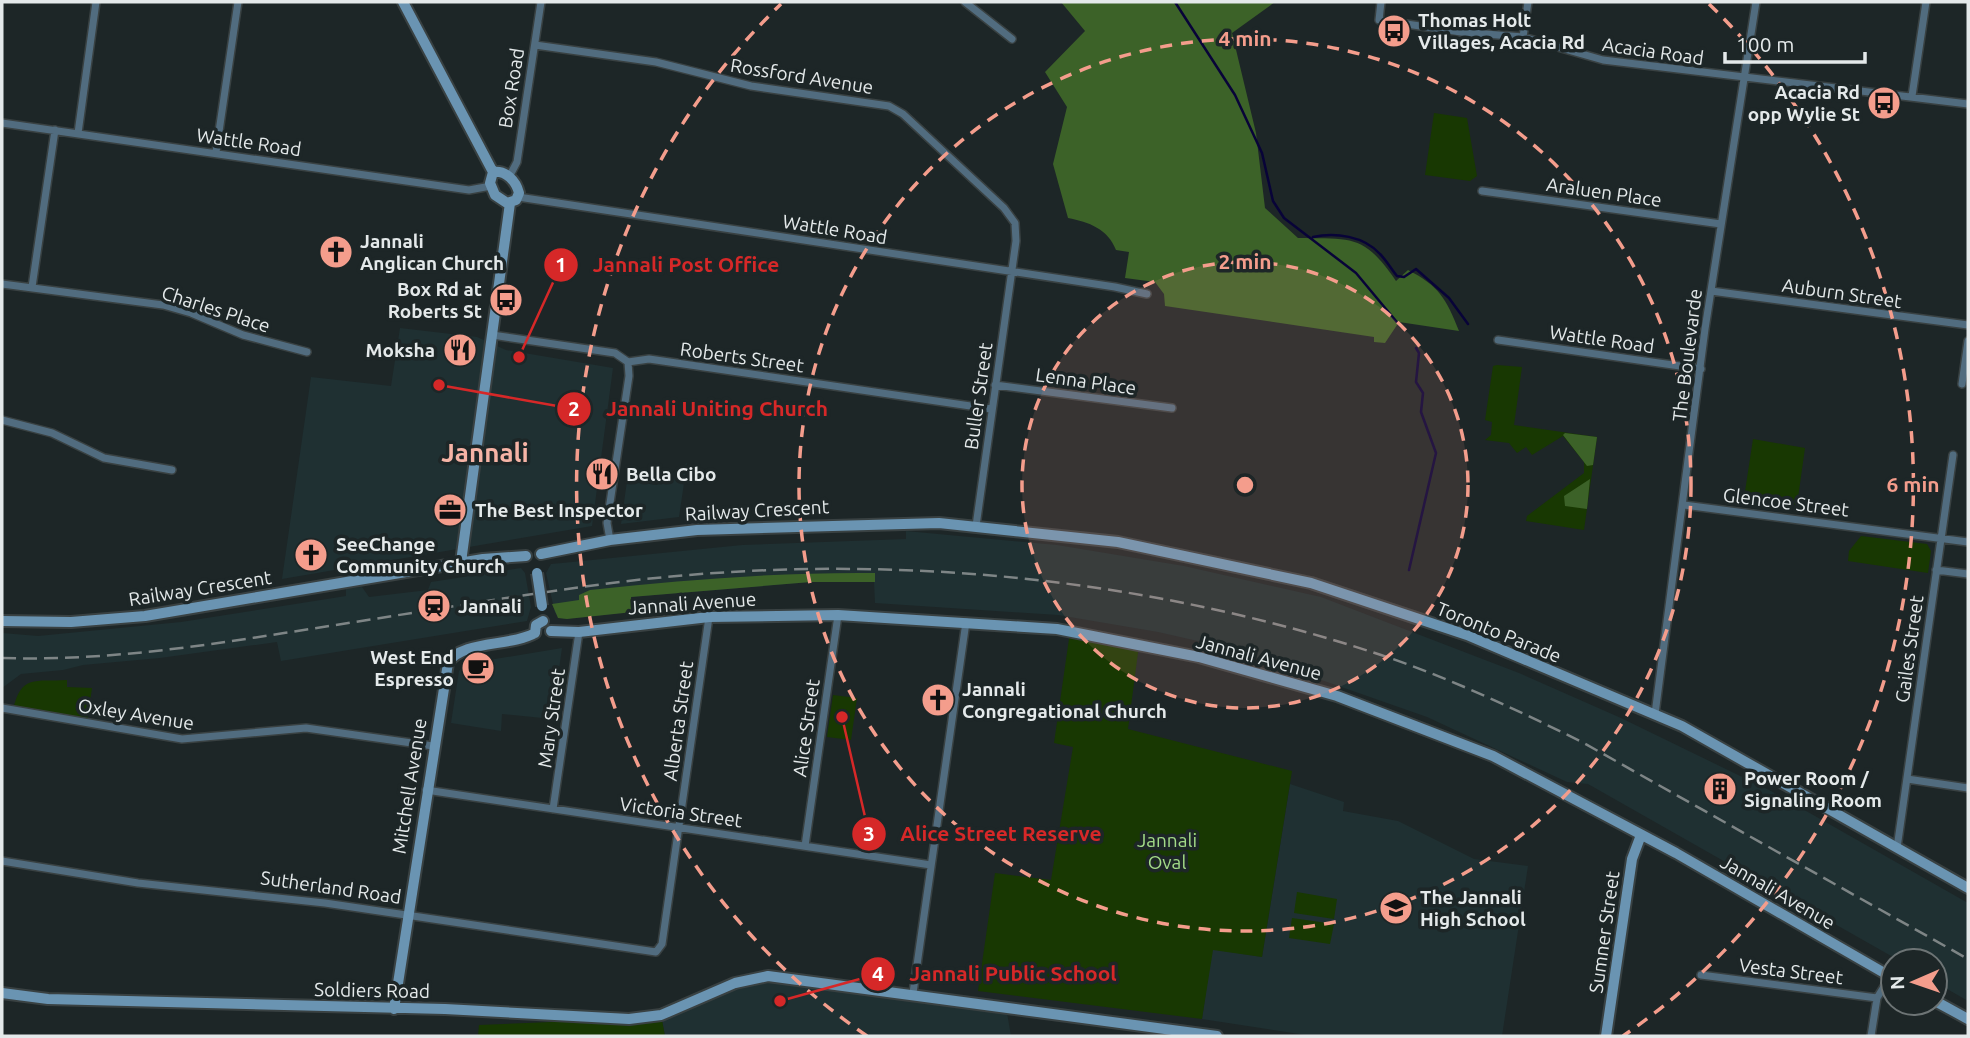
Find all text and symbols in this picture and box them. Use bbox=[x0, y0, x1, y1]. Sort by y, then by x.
place label: Thomas Holt Villages, Acacia Rd bbox=[1418, 9, 1585, 53]
bus stop icon: Thomas Holt Villages, Acacia Rd bbox=[1375, 12, 1413, 50]
scale bar bbox=[1725, 21, 1865, 65]
text: 4 min bbox=[1218, 26, 1272, 50]
text: 100 m bbox=[1736, 32, 1794, 56]
street label: Acacia Road bbox=[1601, 33, 1705, 69]
street label: Box Road bbox=[494, 46, 528, 130]
street label: Rossford Avenue bbox=[729, 54, 875, 98]
place label: Acacia Rd opp Wylie St bbox=[1748, 81, 1860, 125]
bus stop icon: Acacia Rd opp Wylie St bbox=[1865, 84, 1903, 122]
street label: Wattle Road bbox=[195, 124, 303, 160]
street label: Araluen Place bbox=[1545, 173, 1663, 211]
street label: Wattle Road bbox=[781, 210, 889, 248]
place label: Jannali Anglican Church bbox=[360, 230, 504, 274]
church icon: Jannali Anglican Church bbox=[317, 233, 355, 271]
callout: Jannali Post Office bbox=[544, 244, 794, 286]
text: 2 min bbox=[1218, 249, 1272, 273]
text: 1 bbox=[555, 252, 567, 276]
text: Jannali Post Office bbox=[593, 252, 779, 276]
street label: Auburn Street bbox=[1781, 274, 1904, 312]
place label: Box Rd at Roberts St bbox=[388, 278, 482, 322]
street label: Charles Place bbox=[159, 281, 273, 337]
bus stop icon: Box Rd at Roberts St bbox=[487, 281, 525, 319]
street label: The Boulevarde bbox=[1668, 287, 1706, 423]
street label: Wattle Road bbox=[1548, 321, 1656, 357]
restaurant icon: Moksha bbox=[441, 331, 479, 369]
street label: Roberts Street bbox=[679, 337, 806, 377]
place label: Moksha bbox=[366, 339, 435, 361]
street label: Buller Street bbox=[960, 340, 996, 451]
street label: Lenna Place bbox=[1034, 363, 1138, 399]
callout: Jannali Uniting Church bbox=[557, 388, 842, 430]
text: 2 bbox=[568, 396, 580, 420]
text: Jannali Uniting Church bbox=[606, 396, 828, 420]
district label: Jannali bbox=[441, 438, 529, 467]
restaurant icon: Bella Cibo bbox=[583, 455, 621, 493]
place label: Bella Cibo bbox=[626, 463, 716, 485]
text: 6 min bbox=[1886, 472, 1940, 496]
centre of rings bbox=[1233, 473, 1257, 497]
street label: Glencoe Street bbox=[1722, 483, 1851, 521]
office icon: The Best Inspector bbox=[431, 491, 469, 529]
street label: Railway Crescent bbox=[684, 495, 830, 525]
place label: The Best Inspector bbox=[475, 499, 643, 521]
place label: SeeChange Community Church bbox=[336, 533, 505, 577]
church icon: SeeChange Community Church bbox=[292, 536, 330, 574]
street label: Railway Crescent bbox=[127, 566, 273, 610]
station icon: Jannali bbox=[415, 587, 453, 625]
street label: Jannali Avenue bbox=[627, 588, 757, 618]
street label: Gailes Street bbox=[1891, 593, 1927, 704]
place label: Jannali bbox=[458, 595, 522, 617]
street label: Toronto Parade bbox=[1434, 597, 1564, 667]
street label: Jannali Avenue bbox=[1194, 630, 1324, 684]
place label: West End Espresso bbox=[370, 646, 454, 690]
cafe icon: West End Espresso bbox=[459, 649, 497, 687]
street label: Alberta Street bbox=[659, 659, 697, 782]
street label: Mary Street bbox=[533, 666, 569, 769]
street label: Alice Street bbox=[788, 677, 824, 778]
place label: Jannali Congregational Church bbox=[962, 678, 1167, 722]
church icon: Jannali Congregational Church bbox=[919, 681, 957, 719]
street label: Oxley Avenue bbox=[76, 694, 196, 734]
street label: Mitchell Avenue bbox=[387, 717, 431, 855]
place label: Power Room / Signaling Room bbox=[1744, 767, 1882, 811]
building icon: Power Room / Signaling Room bbox=[1701, 770, 1739, 808]
street label: Victoria Street bbox=[618, 793, 744, 832]
callout: Alice Street Reserve bbox=[851, 813, 1116, 855]
text: 3 bbox=[863, 821, 875, 845]
text: Alice Street Reserve bbox=[900, 821, 1102, 845]
park label: Jannali Oval bbox=[1137, 829, 1197, 873]
street label: Jannali Avenue bbox=[1717, 850, 1839, 934]
street label: Sutherland Road bbox=[259, 866, 403, 908]
street label: Sumner Street bbox=[1585, 869, 1624, 995]
place label: The Jannali High School bbox=[1420, 886, 1526, 930]
school or university icon: The Jannali High School bbox=[1377, 889, 1415, 927]
north arrow bbox=[1879, 947, 1949, 1017]
callout: Jannali Public School bbox=[860, 953, 1131, 995]
street label: Vesta Street bbox=[1738, 954, 1845, 988]
text: 4 bbox=[872, 961, 884, 985]
text: Jannali Public School bbox=[909, 961, 1117, 985]
text: N bbox=[1886, 975, 1908, 990]
street label: Soldiers Road bbox=[314, 978, 430, 1002]

